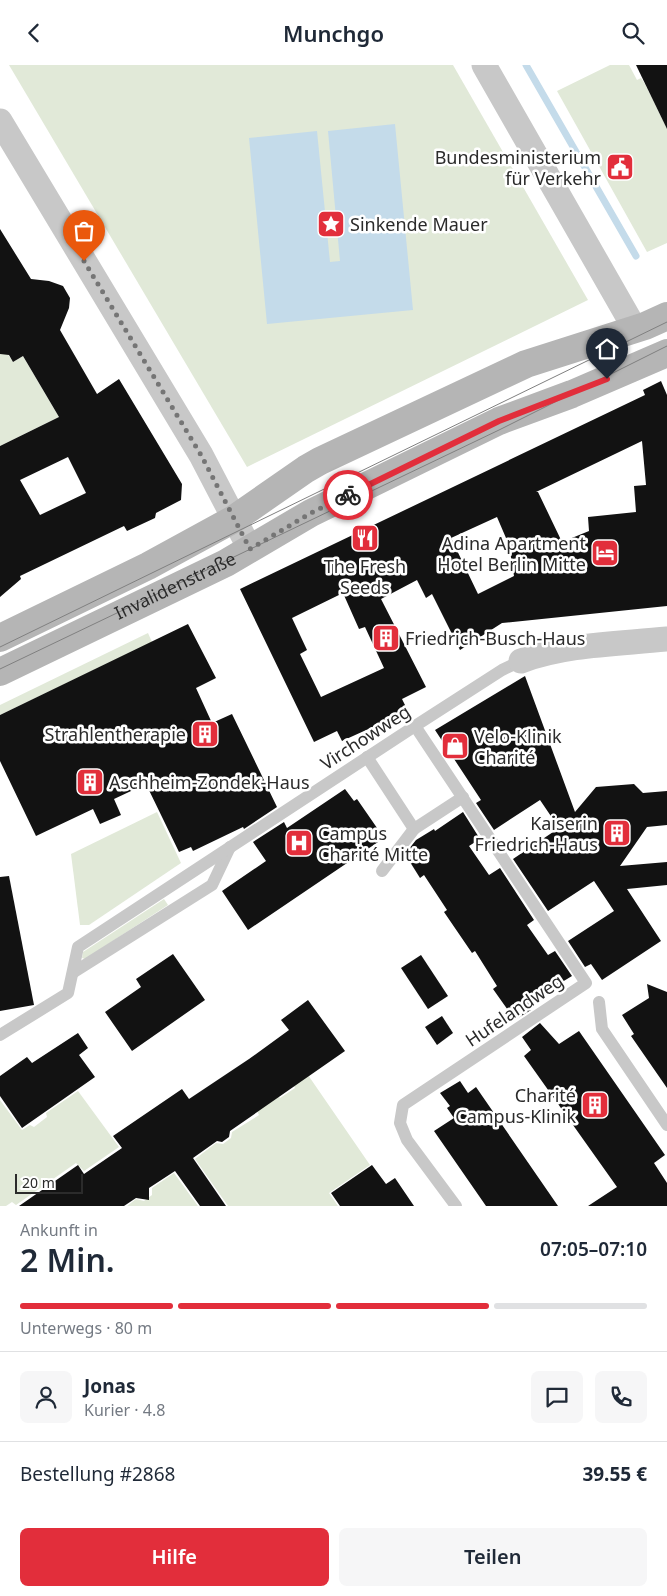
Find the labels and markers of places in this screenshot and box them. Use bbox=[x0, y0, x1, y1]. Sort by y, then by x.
place label: Bundesministerium für Verkehr bbox=[435, 145, 602, 190]
public building icon: Bundesministerium für Verkehr bbox=[605, 152, 635, 182]
place icon: Sinkende Mauer bbox=[316, 209, 346, 239]
pin bbox=[63, 210, 105, 261]
place label: Sinkende Mauer bbox=[350, 212, 488, 236]
pin bbox=[586, 328, 628, 379]
restaurant icon: The Fresh Seeds bbox=[350, 523, 380, 553]
place label: Adina Apartment Hotel Berlin Mitte bbox=[437, 531, 586, 576]
hotel icon: Adina Apartment Hotel Berlin Mitte bbox=[590, 538, 620, 568]
place label: The Fresh Seeds bbox=[324, 554, 406, 599]
building icon: Friedrich-Busch-Haus bbox=[371, 623, 401, 653]
place label: Friedrich-Busch-Haus bbox=[405, 626, 585, 650]
building icon: Strahlentherapie bbox=[190, 719, 220, 749]
place label: Strahlentherapie bbox=[45, 722, 186, 746]
place label: Velo-Klinik Charité bbox=[474, 724, 562, 769]
shop icon: Velo-Klinik Charité bbox=[440, 731, 470, 761]
building icon: Aschheim-Zondek-Haus bbox=[75, 767, 105, 797]
place label: Aschheim-Zondek-Haus bbox=[109, 770, 310, 794]
place label: Kaiserin Friedrich-Haus bbox=[475, 811, 598, 856]
building icon: Kaiserin Friedrich-Haus bbox=[602, 818, 632, 848]
place label: Campus Charité Mitte bbox=[318, 821, 428, 866]
hospital icon: Campus Charité Mitte bbox=[284, 828, 314, 858]
place label: Charité Campus-Klinik bbox=[455, 1083, 576, 1128]
building icon: Charité Campus-Klinik bbox=[580, 1090, 610, 1120]

